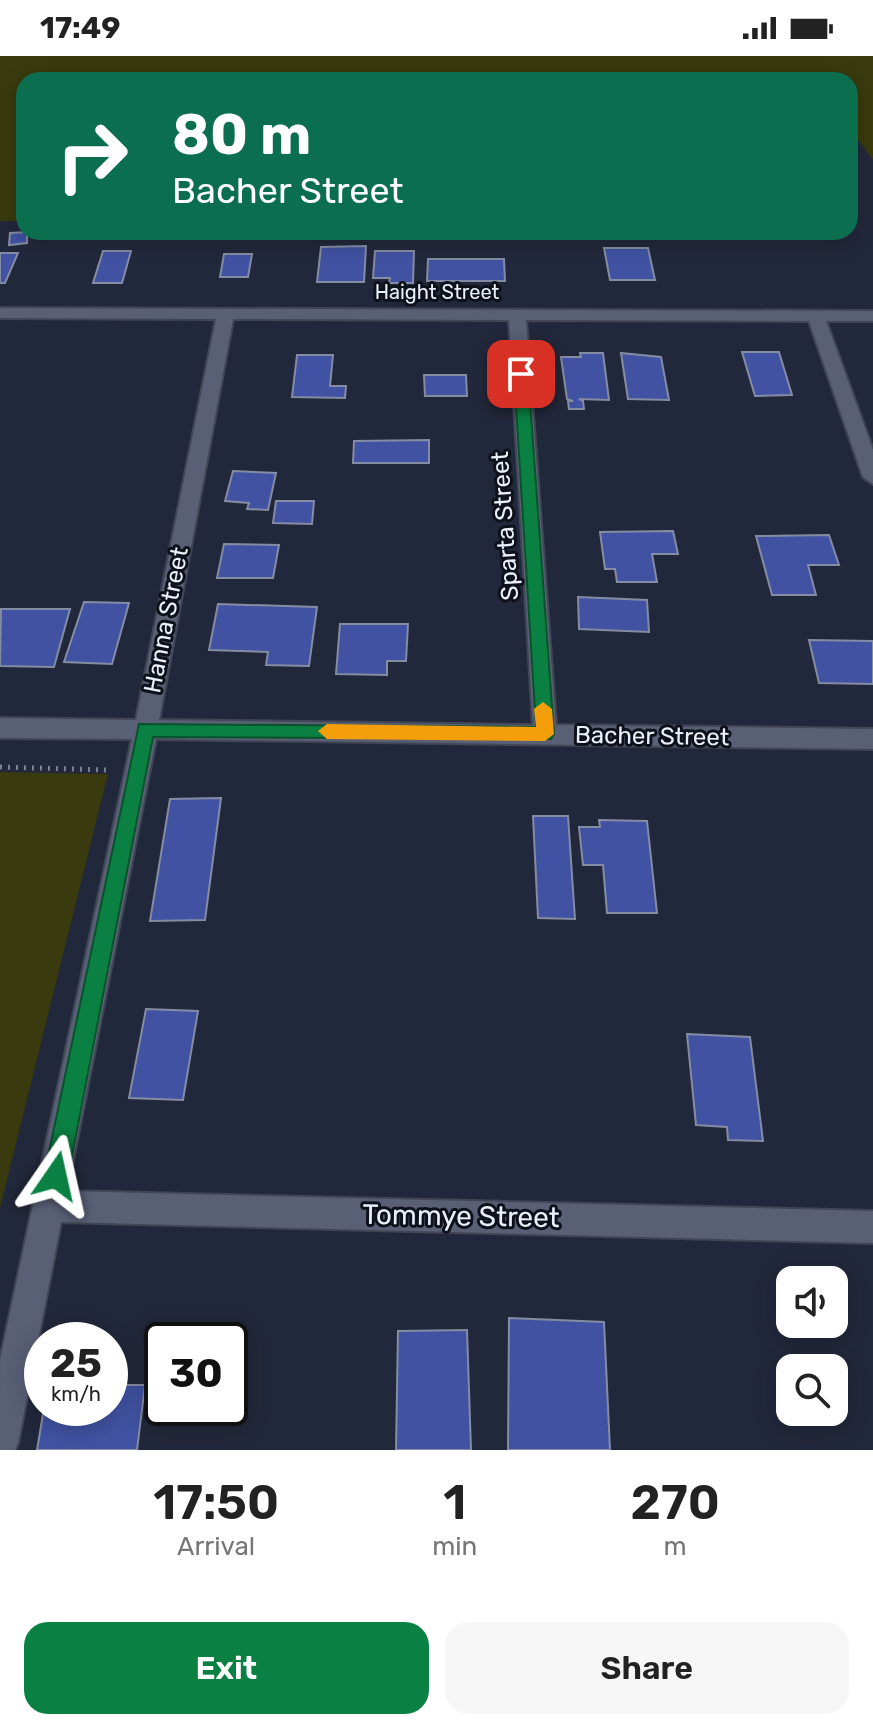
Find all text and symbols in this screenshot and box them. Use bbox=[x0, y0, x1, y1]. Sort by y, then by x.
text: 17:49 bbox=[40, 10, 120, 46]
text: 80 m bbox=[172, 102, 311, 168]
icon: right bbox=[40, 104, 144, 208]
text: Bacher Street bbox=[172, 169, 404, 212]
street label: Haight Street bbox=[375, 280, 500, 304]
pin bbox=[487, 340, 555, 408]
icon: arrive bbox=[499, 352, 543, 396]
street label: Sparta Street bbox=[486, 450, 524, 602]
street label: Hanna Street bbox=[138, 545, 194, 695]
street label: Bacher Street bbox=[575, 721, 729, 751]
position arrow bbox=[14, 1134, 98, 1218]
street label: Tommye Street bbox=[362, 1198, 560, 1234]
map controls bbox=[776, 1266, 848, 1426]
button: sound bbox=[776, 1266, 848, 1338]
speed limit sign: 30 bbox=[144, 1322, 248, 1426]
text: 25 bbox=[50, 1340, 102, 1387]
button: search bbox=[776, 1354, 848, 1426]
text: km/h bbox=[51, 1382, 101, 1406]
text: 17:50 bbox=[153, 1474, 279, 1531]
text: 1 bbox=[443, 1474, 466, 1531]
text: 270 bbox=[631, 1474, 720, 1531]
text: Arrival bbox=[177, 1531, 255, 1562]
text: min bbox=[432, 1531, 477, 1562]
text: m bbox=[664, 1531, 687, 1562]
button: Exit bbox=[24, 1622, 429, 1714]
button: Share bbox=[445, 1622, 849, 1714]

